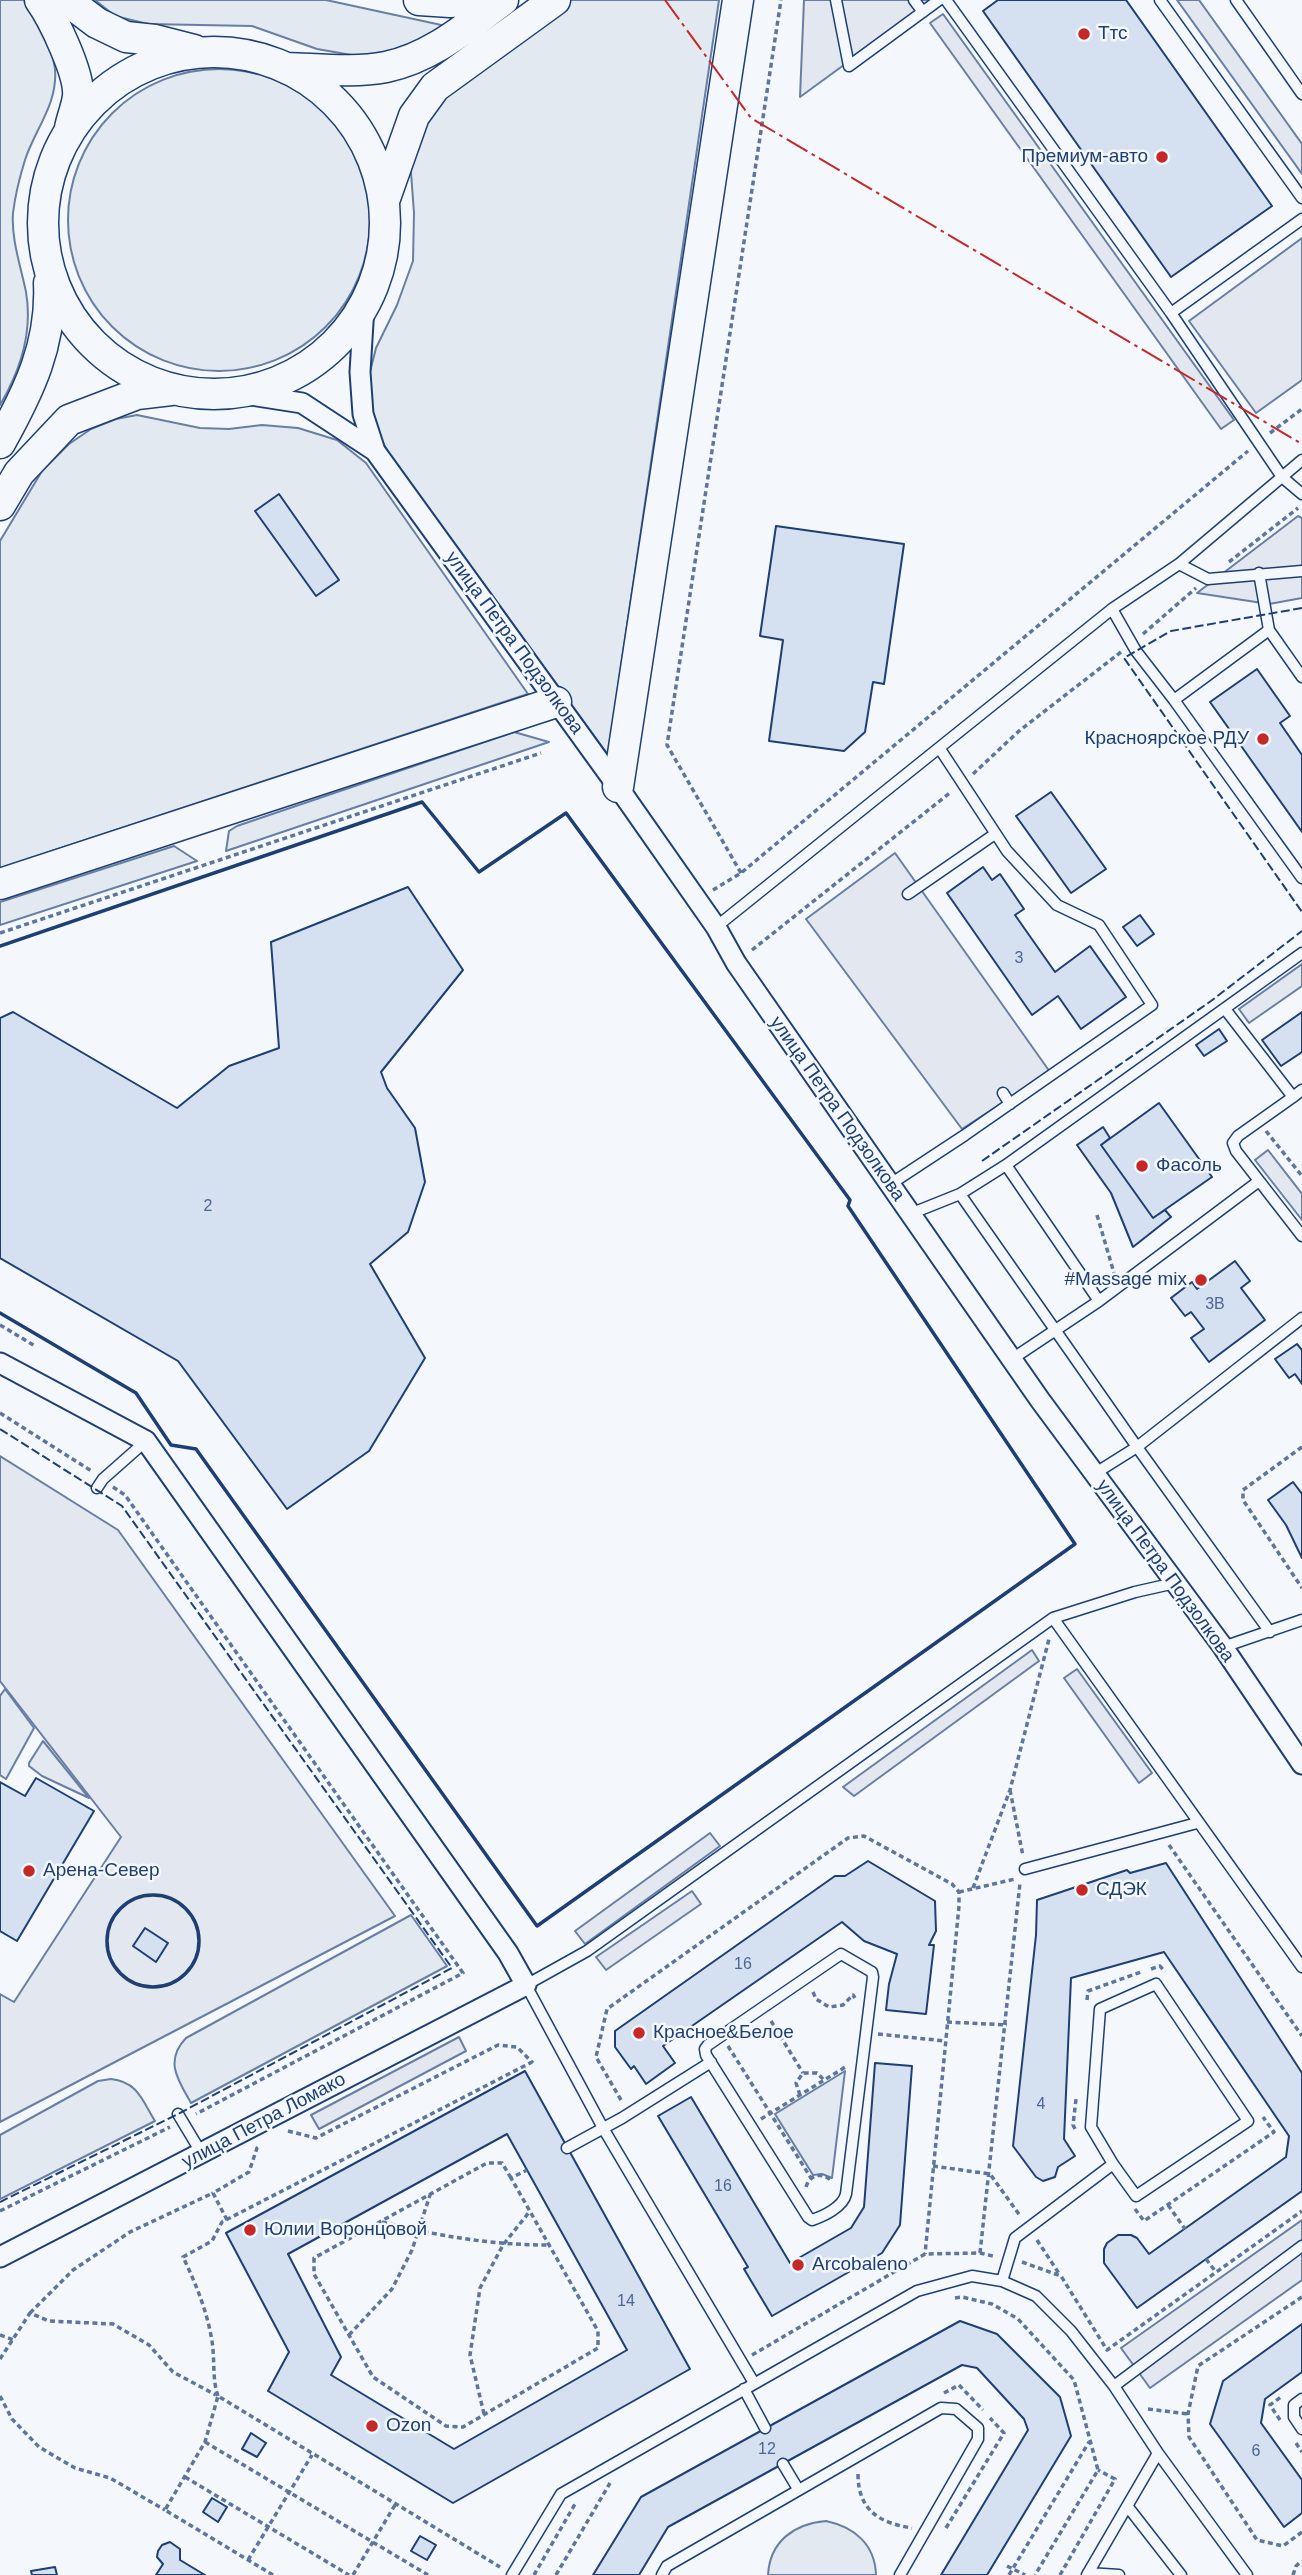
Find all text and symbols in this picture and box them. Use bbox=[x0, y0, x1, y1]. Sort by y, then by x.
place label: Ттс bbox=[1098, 23, 1128, 45]
marker: Ттс bbox=[1076, 26, 1092, 42]
place label: Премиум-авто bbox=[1022, 146, 1148, 168]
marker: Премиум-авто bbox=[1154, 149, 1170, 165]
street label: улица Петра Подзолкова bbox=[440, 547, 588, 739]
place label: Красноярское РДУ bbox=[1084, 728, 1249, 750]
marker: Красноярское РДУ bbox=[1255, 731, 1271, 747]
house number: 3 bbox=[1015, 949, 1023, 969]
street label: улица Петра Подзолкова bbox=[764, 1012, 910, 1206]
place label: Фасоль bbox=[1156, 1155, 1222, 1177]
marker: Фасоль bbox=[1134, 1158, 1150, 1174]
house number: 2 bbox=[204, 1197, 212, 1217]
place label: #Massage mix bbox=[1065, 1269, 1187, 1291]
marker: #Massage mix bbox=[1193, 1272, 1209, 1288]
house number: 3В bbox=[1205, 1295, 1225, 1315]
street label: улица Петра Подзолкова bbox=[1091, 1475, 1239, 1667]
place label: Арена-Север bbox=[43, 1860, 159, 1882]
marker: Арена-Север bbox=[21, 1863, 37, 1879]
place label: СДЭК bbox=[1096, 1879, 1147, 1901]
marker: СДЭК bbox=[1074, 1882, 1090, 1898]
house number: 16 bbox=[734, 1955, 752, 1975]
place label: Красное&Белое bbox=[653, 2022, 794, 2044]
marker: Красное&Белое bbox=[631, 2025, 647, 2041]
street label: улица Петра Ломако bbox=[178, 2068, 350, 2174]
house number: 4 bbox=[1037, 2095, 1045, 2115]
house number: 16 bbox=[714, 2177, 732, 2197]
place label: Юлии Воронцовой bbox=[264, 2219, 427, 2241]
marker: Юлии Воронцовой bbox=[242, 2222, 258, 2238]
place label: Arcobaleno bbox=[812, 2254, 908, 2276]
marker: Arcobaleno bbox=[790, 2257, 806, 2273]
house number: 14 bbox=[617, 2292, 635, 2312]
place label: Ozon bbox=[386, 2415, 431, 2437]
marker: Ozon bbox=[364, 2418, 380, 2434]
house number: 12 bbox=[758, 2440, 776, 2460]
house number: 6 bbox=[1252, 2442, 1260, 2462]

